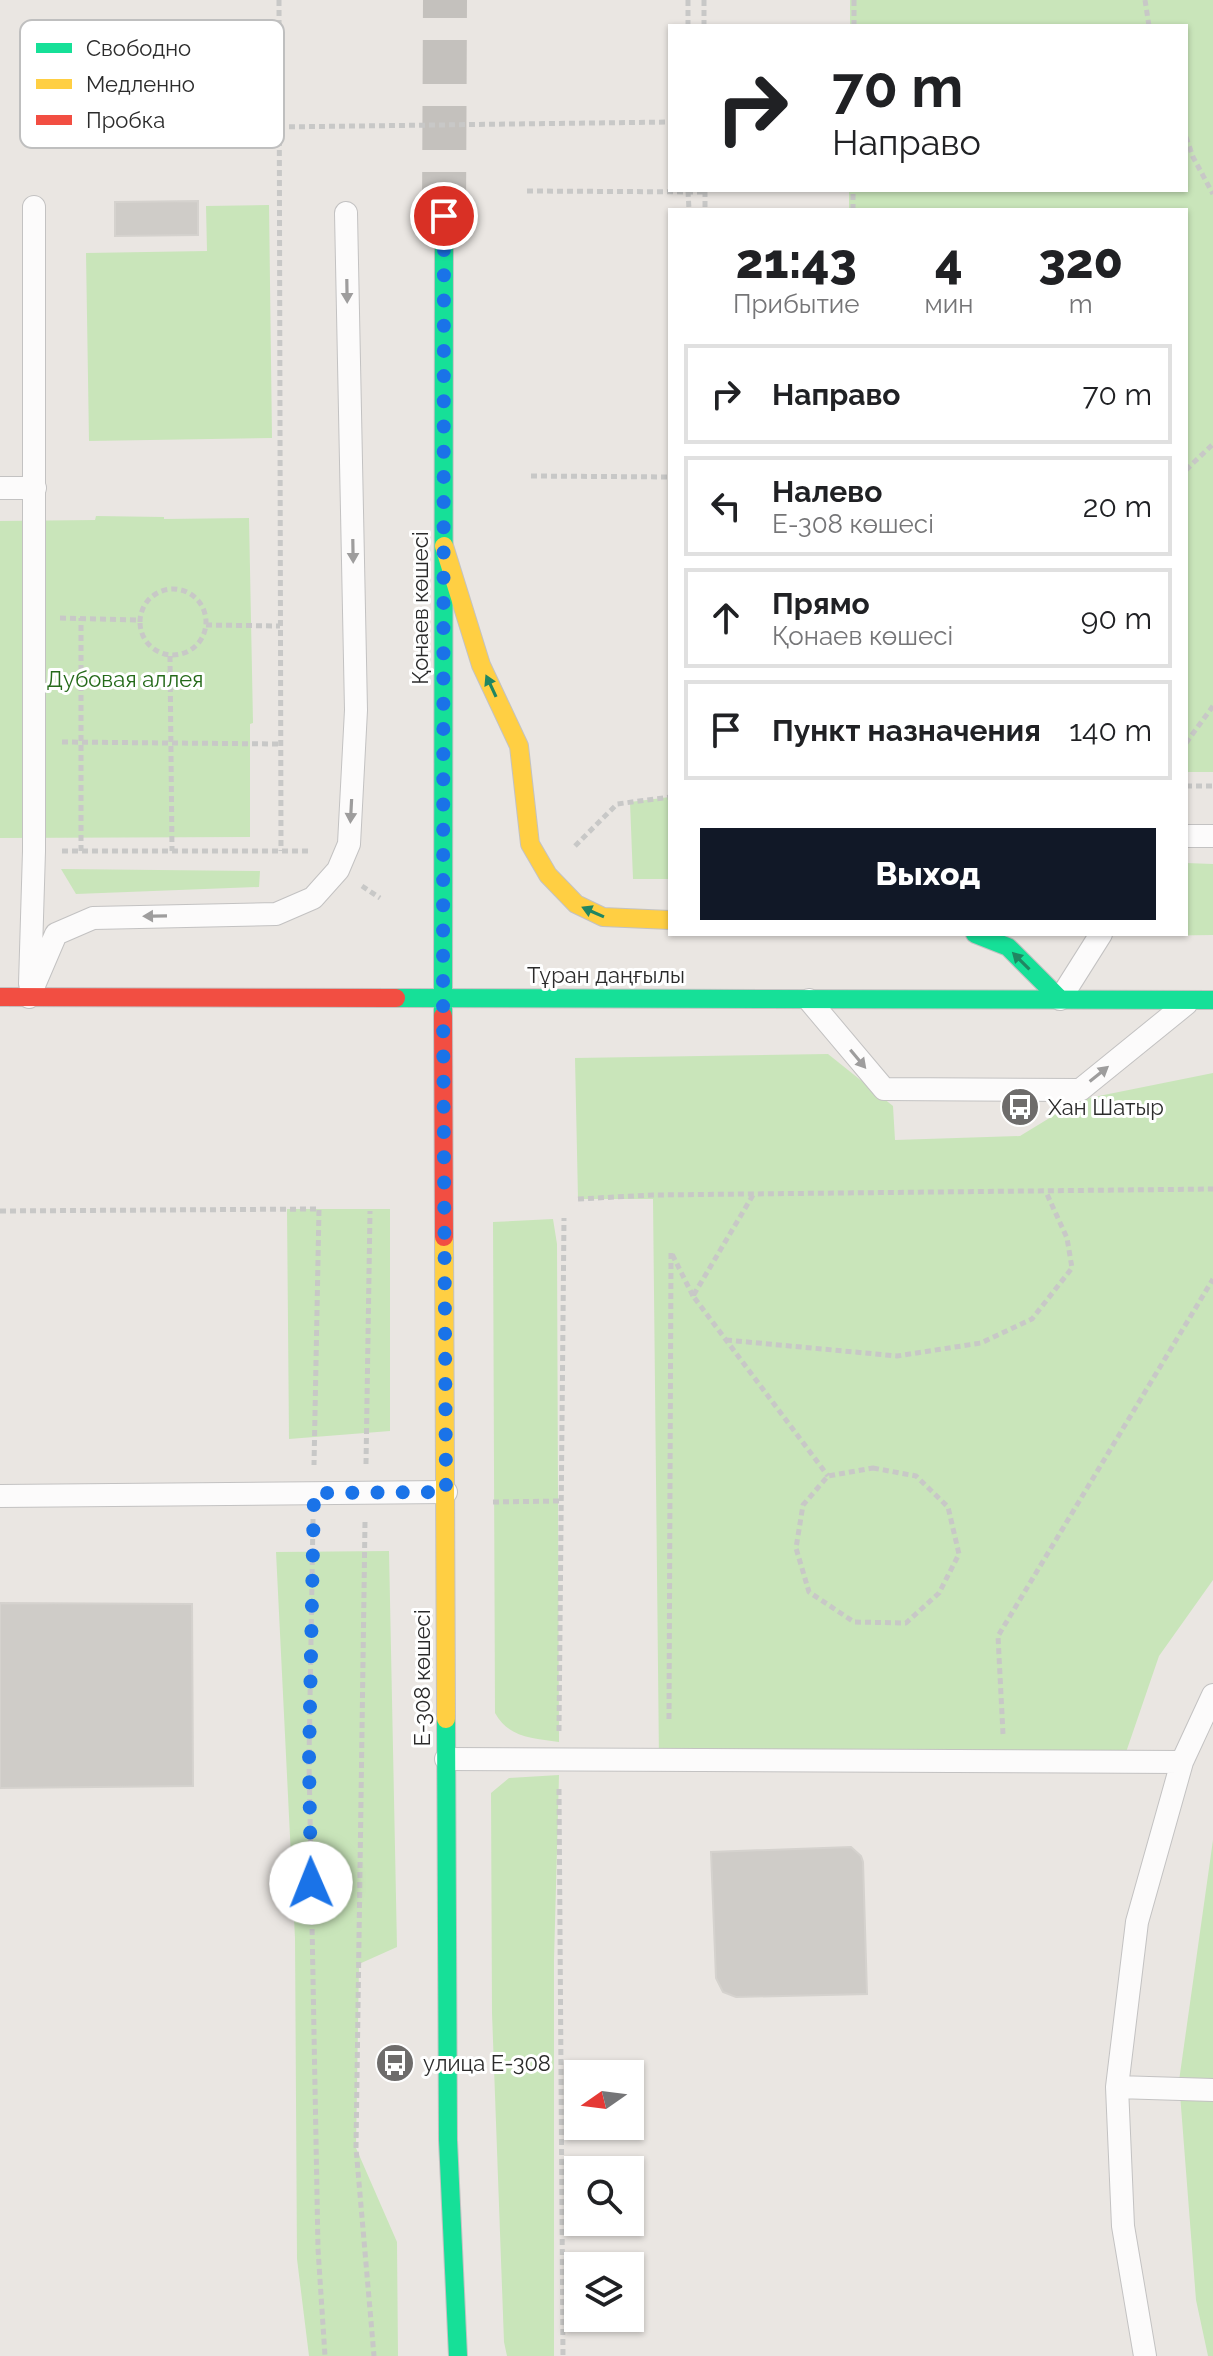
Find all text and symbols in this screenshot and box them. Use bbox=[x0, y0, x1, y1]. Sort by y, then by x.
legend bbox=[20, 20, 284, 148]
text: Свободно bbox=[86, 35, 191, 61]
text: 70 m bbox=[832, 54, 963, 120]
icon: right bbox=[700, 56, 804, 160]
text: Медленно bbox=[86, 71, 195, 97]
text: Пробка bbox=[86, 107, 165, 133]
text: Направо bbox=[832, 121, 981, 163]
pin bbox=[410, 182, 478, 250]
icon: arrive bbox=[422, 194, 466, 238]
text: 21:43 bbox=[736, 233, 857, 289]
text: 4 bbox=[935, 233, 963, 289]
text: 320 bbox=[1038, 233, 1123, 289]
one-way arrow bbox=[341, 279, 354, 304]
text: Прибытие bbox=[733, 289, 860, 319]
text: мин bbox=[925, 289, 973, 319]
text: m bbox=[1069, 289, 1093, 319]
icon: right bbox=[704, 372, 748, 416]
text: Направо bbox=[772, 377, 901, 412]
text: 70 m bbox=[1082, 377, 1152, 412]
text: Налево bbox=[772, 474, 882, 509]
icon: left bbox=[704, 484, 748, 528]
text: 20 m bbox=[1083, 489, 1152, 524]
text: Е-308 көшесі bbox=[772, 509, 934, 539]
street label: Қонаев көшесі bbox=[407, 531, 433, 685]
one-way arrow bbox=[347, 539, 359, 564]
text: Прямо bbox=[772, 586, 870, 621]
icon: ahead bbox=[704, 596, 748, 640]
text: 90 m bbox=[1081, 601, 1152, 636]
text: Қонаев көшесі bbox=[772, 621, 953, 651]
park label: Дубовая аллея bbox=[47, 666, 203, 692]
one-way arrow bbox=[484, 674, 498, 698]
icon: arrive bbox=[704, 708, 748, 752]
text: Пункт назначения bbox=[772, 713, 1041, 748]
text: 140 m bbox=[1069, 713, 1152, 748]
one-way arrow bbox=[344, 799, 357, 824]
button: Выход bbox=[700, 828, 1156, 920]
one-way arrow bbox=[582, 905, 605, 918]
one-way arrow bbox=[142, 910, 167, 923]
one-way arrow bbox=[1013, 952, 1031, 971]
street label: Тұран даңғылы bbox=[527, 962, 685, 988]
one-way arrow bbox=[849, 1049, 866, 1069]
one-way arrow bbox=[1089, 1067, 1109, 1083]
bus stop icon: Хан Шатыр bbox=[999, 1086, 1041, 1128]
place label: Хан Шатыр bbox=[1048, 1094, 1164, 1120]
street label: Е-308 көшесі bbox=[409, 1610, 435, 1746]
position arrow bbox=[269, 1841, 353, 1925]
bus stop icon: улица Е-308 bbox=[374, 2042, 416, 2084]
place label: улица Е-308 bbox=[423, 2050, 551, 2076]
north arrow bbox=[564, 2060, 644, 2140]
map controls bbox=[564, 2060, 644, 2332]
button: search bbox=[564, 2156, 644, 2236]
button: layers bbox=[564, 2252, 644, 2332]

